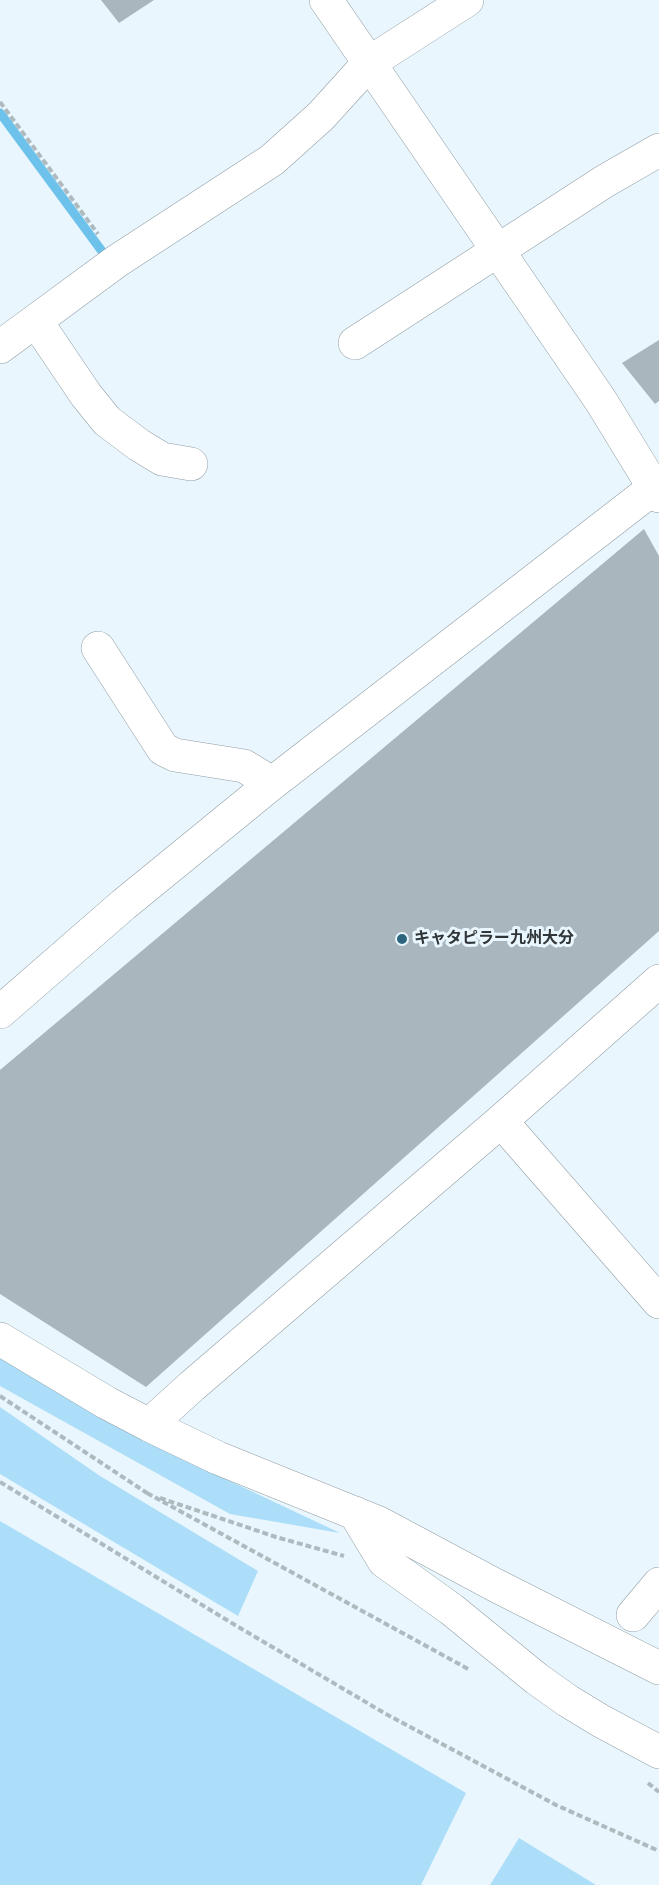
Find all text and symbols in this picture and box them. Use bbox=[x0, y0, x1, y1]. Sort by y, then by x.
place label: キャタピラー九州大分 bbox=[414, 929, 574, 949]
marker: キャタピラー九州大分 bbox=[395, 932, 409, 946]

